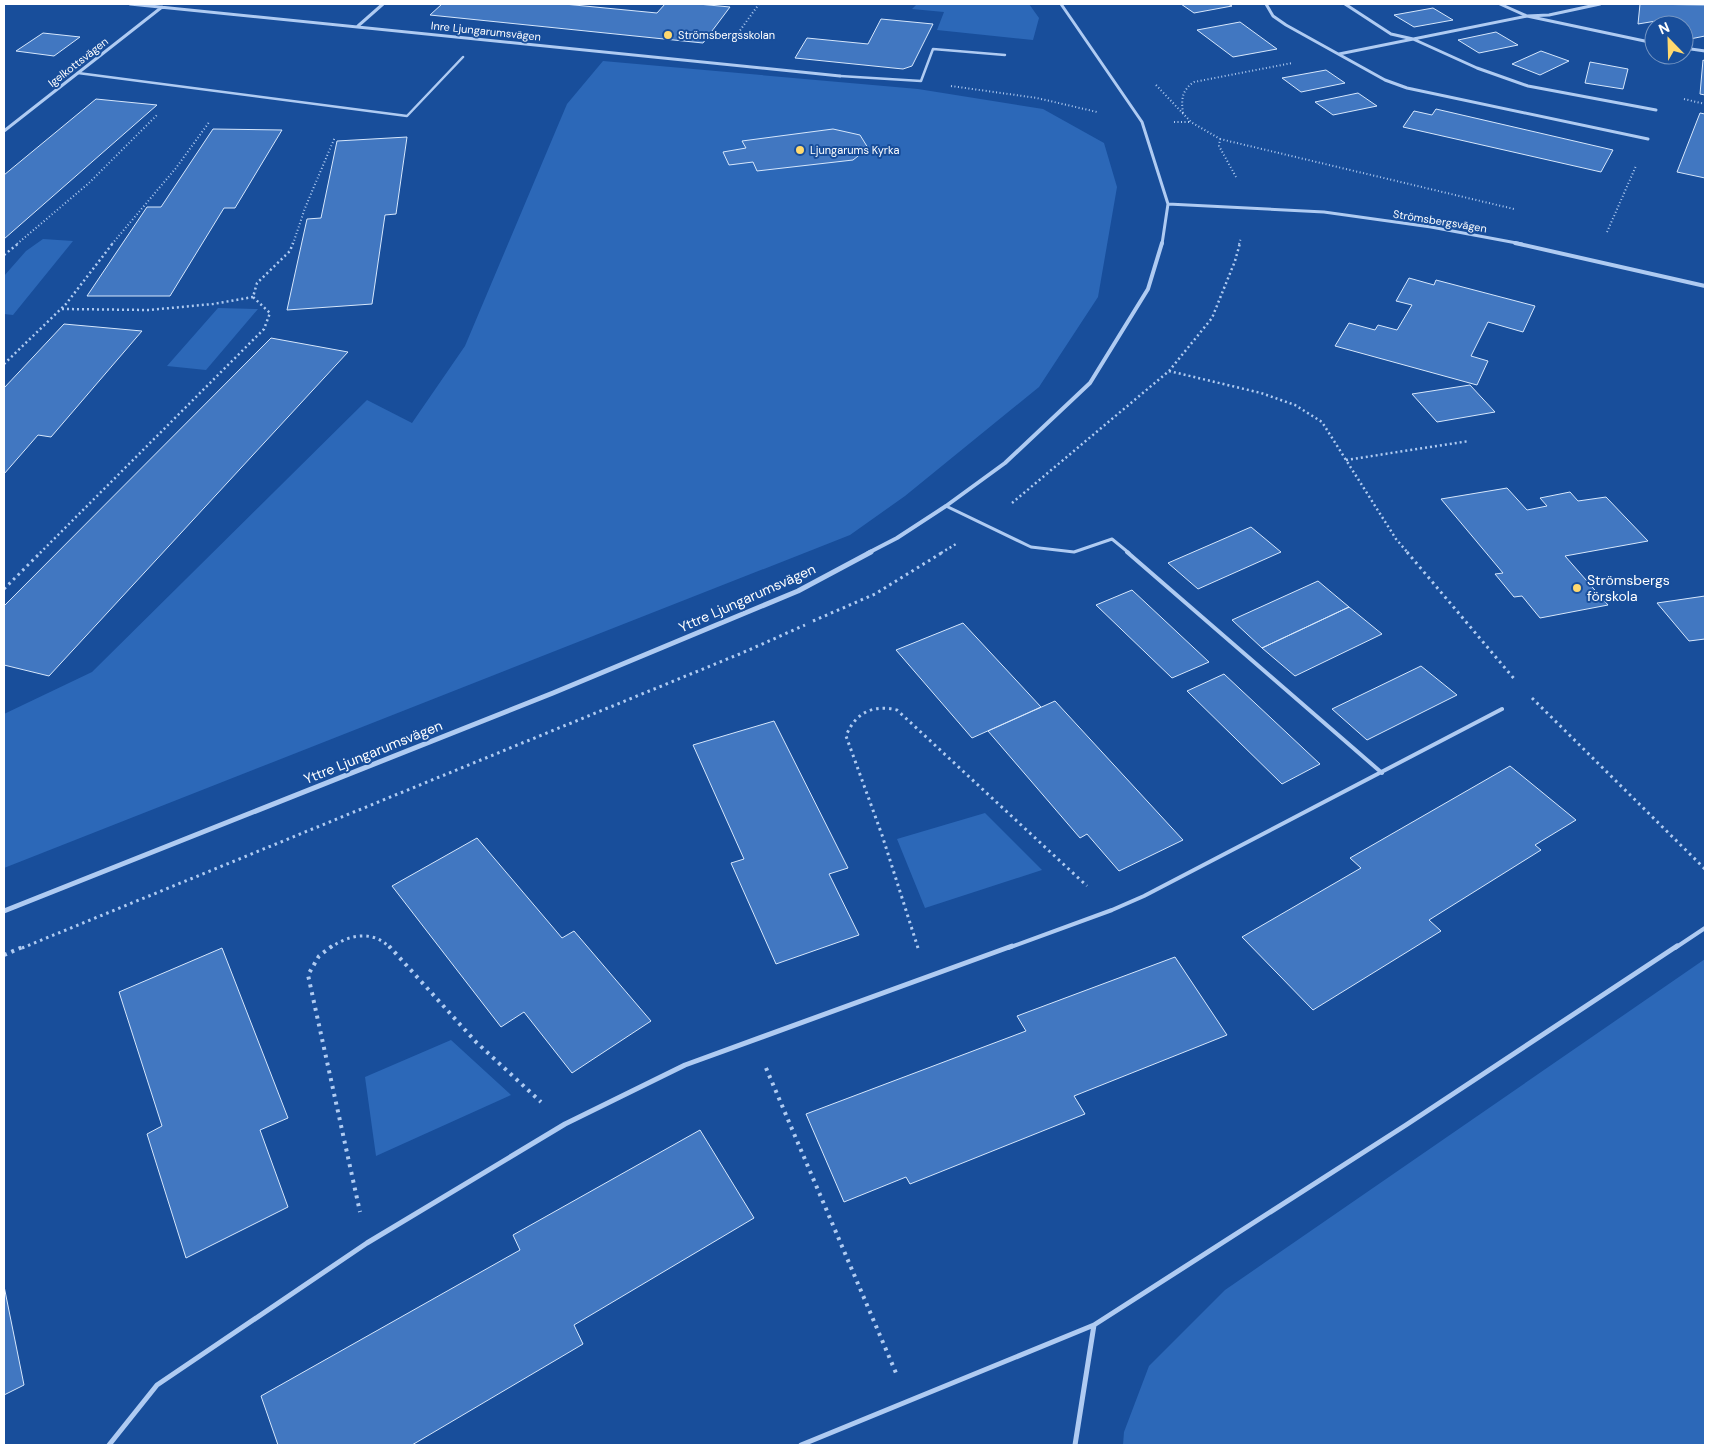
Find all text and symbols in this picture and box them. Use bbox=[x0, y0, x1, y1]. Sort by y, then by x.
north arrow bbox=[1644, 15, 1694, 65]
street label: Inre Ljungarumsvägen bbox=[430, 18, 542, 44]
text: N bbox=[1656, 18, 1672, 38]
place label: Strömsbergsskolan bbox=[678, 28, 775, 42]
marker: Strömsbergsskolan bbox=[662, 29, 674, 41]
street label: Igelkottsvägen bbox=[45, 34, 111, 90]
place label: Ljungarums Kyrka bbox=[810, 143, 899, 157]
marker: Ljungarums Kyrka bbox=[794, 144, 806, 156]
street label: Strömsbergsvägen bbox=[1392, 207, 1488, 235]
street label: Yttre Ljungarumsvägen bbox=[676, 560, 818, 636]
place label: Strömsbergs förskola bbox=[1587, 571, 1670, 605]
marker: Strömsbergs förskola bbox=[1571, 582, 1583, 594]
street label: Yttre Ljungarumsvägen bbox=[301, 716, 445, 788]

